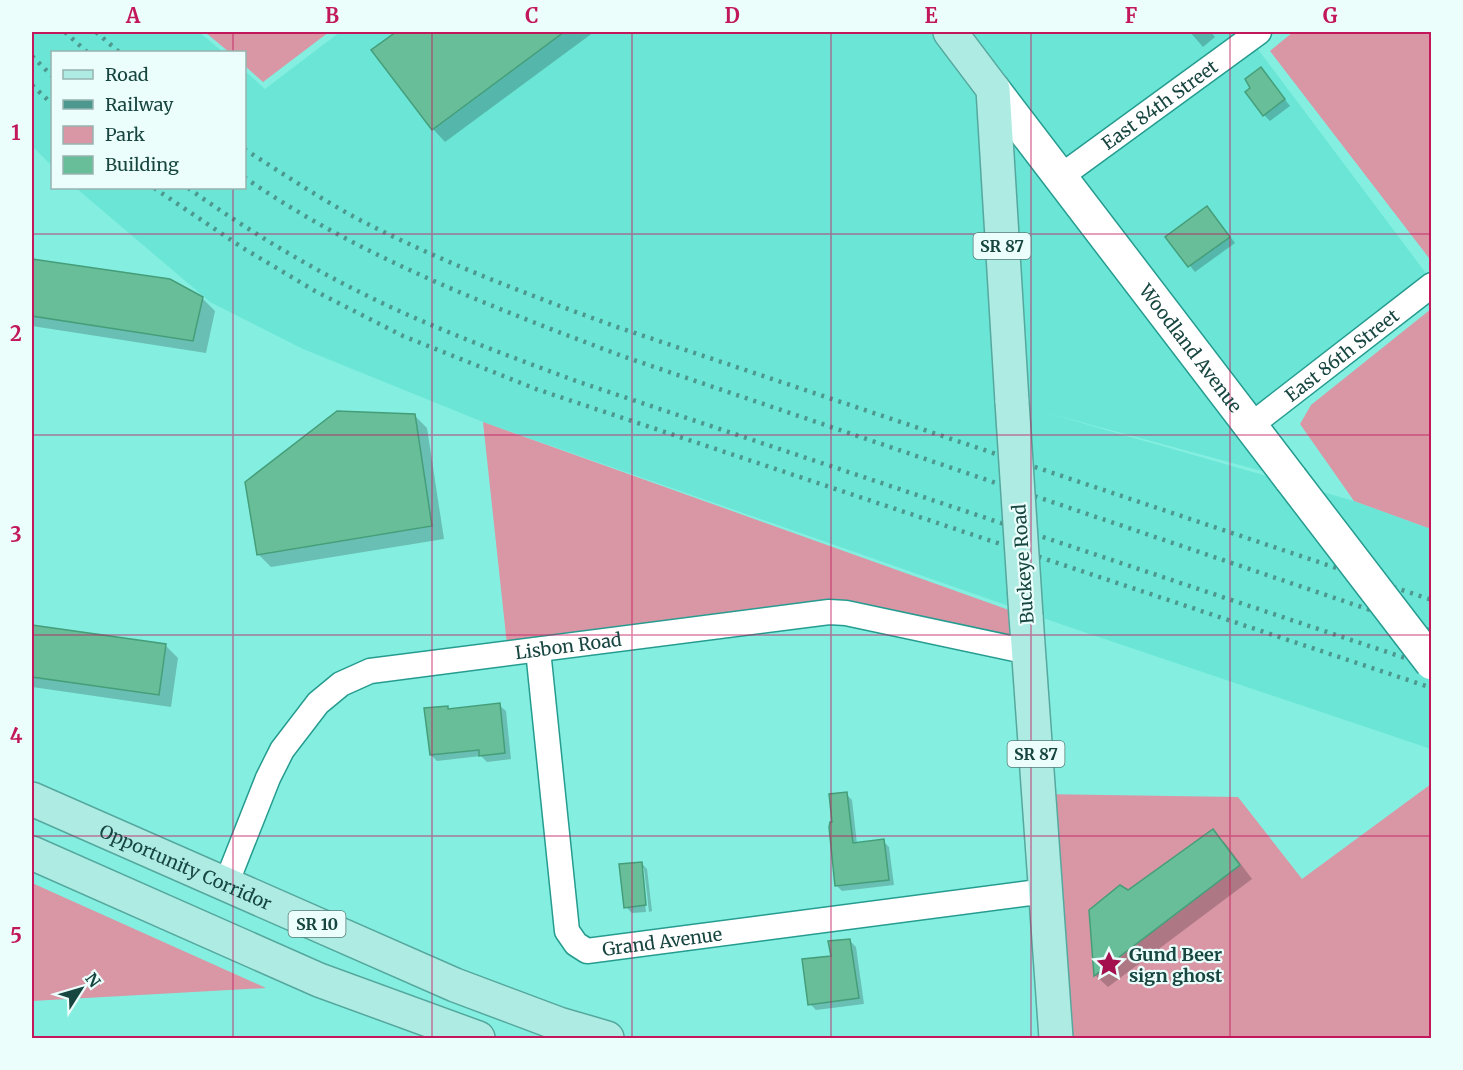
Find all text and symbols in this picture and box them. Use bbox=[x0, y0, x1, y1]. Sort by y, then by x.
text: A bbox=[125, 3, 141, 28]
text: B bbox=[325, 3, 339, 28]
text: C bbox=[525, 3, 539, 28]
text: D bbox=[724, 3, 740, 28]
text: E bbox=[924, 3, 938, 28]
text: F bbox=[1125, 3, 1138, 28]
text: G bbox=[1323, 3, 1338, 28]
legend bbox=[51, 51, 246, 189]
street label: East 84th Street bbox=[1097, 55, 1222, 154]
text: Road bbox=[105, 63, 149, 86]
text: Railway bbox=[105, 93, 174, 116]
text: 1 bbox=[11, 120, 21, 145]
text: Park bbox=[105, 123, 146, 146]
text: Building bbox=[105, 153, 179, 176]
road number: SR 87 bbox=[974, 233, 1030, 259]
street label: Woodland Avenue bbox=[1134, 278, 1247, 417]
street label: East 86th Street bbox=[1280, 304, 1403, 406]
text: 2 bbox=[10, 321, 22, 346]
street label: Buckeye Road bbox=[1007, 503, 1039, 625]
text: 3 bbox=[10, 522, 22, 547]
street label: Lisbon Road bbox=[514, 627, 623, 664]
text: 4 bbox=[10, 723, 23, 748]
road number: SR 87 bbox=[1008, 741, 1064, 767]
street label: Opportunity Corridor bbox=[96, 819, 275, 915]
road number: SR 10 bbox=[288, 911, 346, 937]
street label: Grand Avenue bbox=[601, 922, 723, 960]
text: 5 bbox=[10, 923, 22, 948]
place label: Gund Beer sign ghost bbox=[1129, 943, 1223, 987]
place icon: Gund Beer sign ghost bbox=[1094, 949, 1124, 979]
north arrow bbox=[51, 959, 111, 1019]
text: N bbox=[81, 969, 105, 991]

